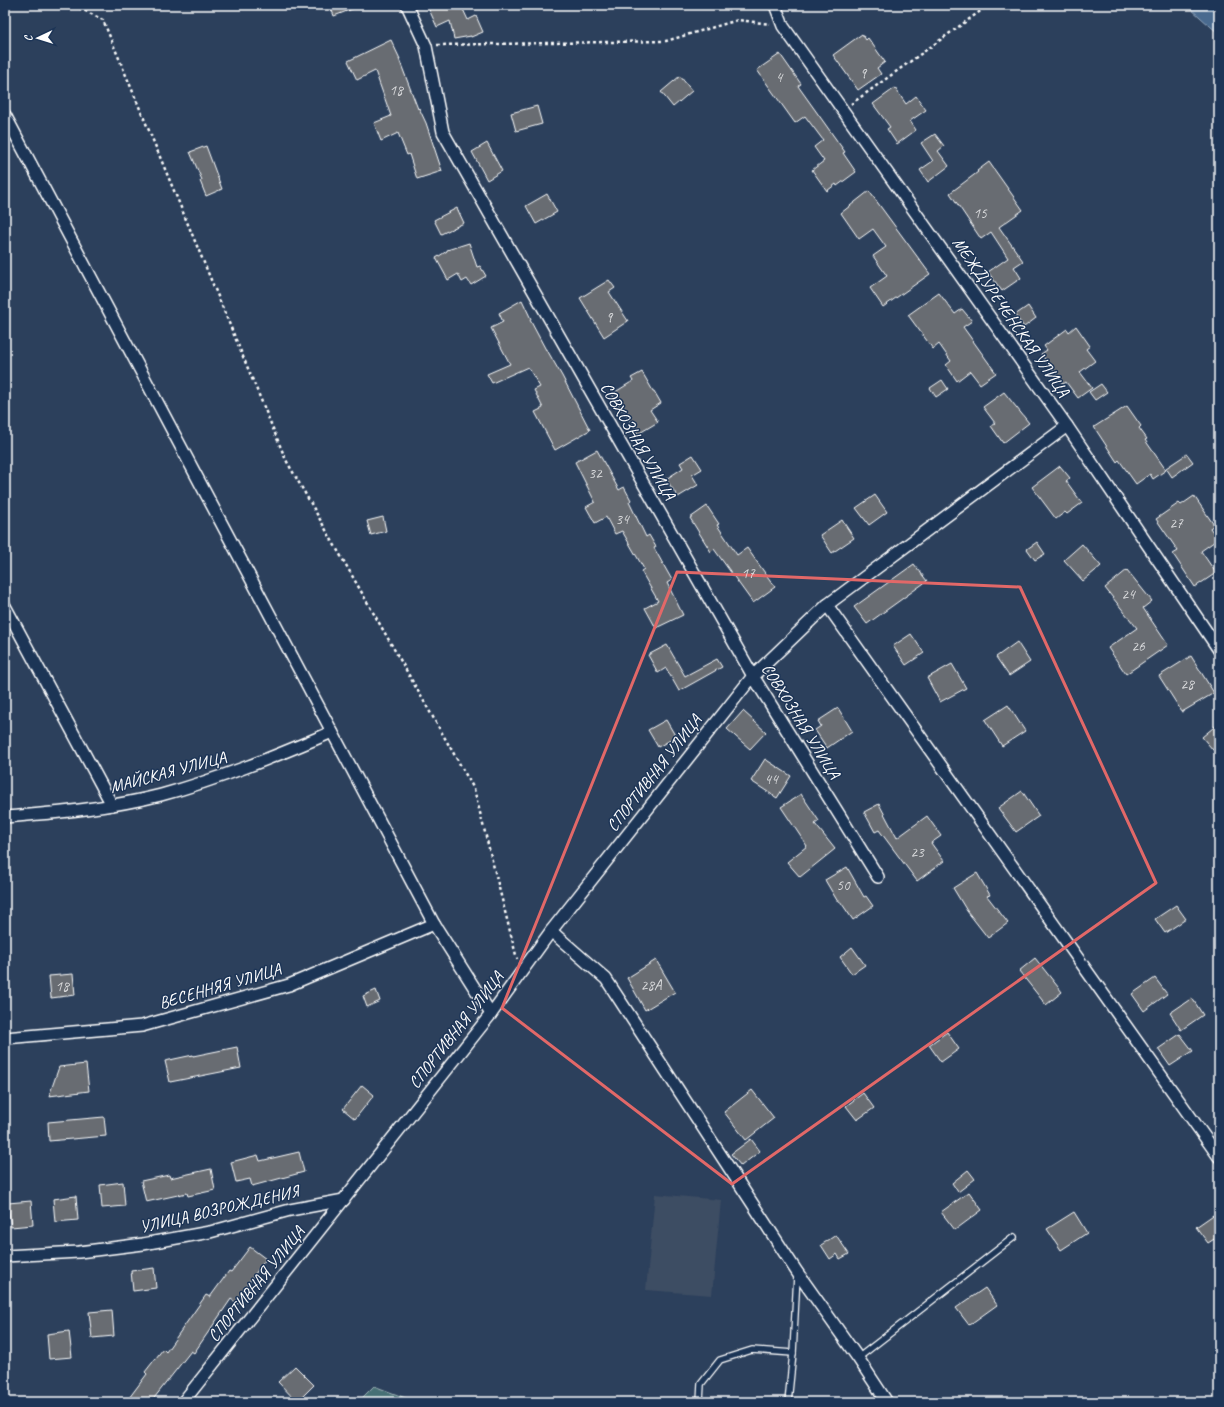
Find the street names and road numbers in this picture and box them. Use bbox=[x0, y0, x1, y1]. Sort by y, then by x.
street label: МЕЖДУРЕЧЕНСКАЯ УЛИЦА bbox=[948, 233, 1074, 401]
street label: СОВХОЗНАЯ УЛИЦА bbox=[596, 379, 681, 505]
street label: СОВХОЗНАЯ УЛИЦА bbox=[757, 659, 846, 784]
street label: СПОРТИВНАЯ УЛИЦА bbox=[602, 709, 707, 835]
street label: МАЙСКАЯ УЛИЦА bbox=[108, 746, 229, 798]
street label: ВЕСЕННЯЯ УЛИЦА bbox=[157, 958, 285, 1013]
street label: СПОРТИВНАЯ УЛИЦА bbox=[404, 966, 509, 1092]
street label: УЛИЦА ВОЗРОЖДЕНИЯ bbox=[138, 1180, 303, 1237]
street label: СПОРТИВНАЯ УЛИЦА bbox=[203, 1221, 310, 1346]

